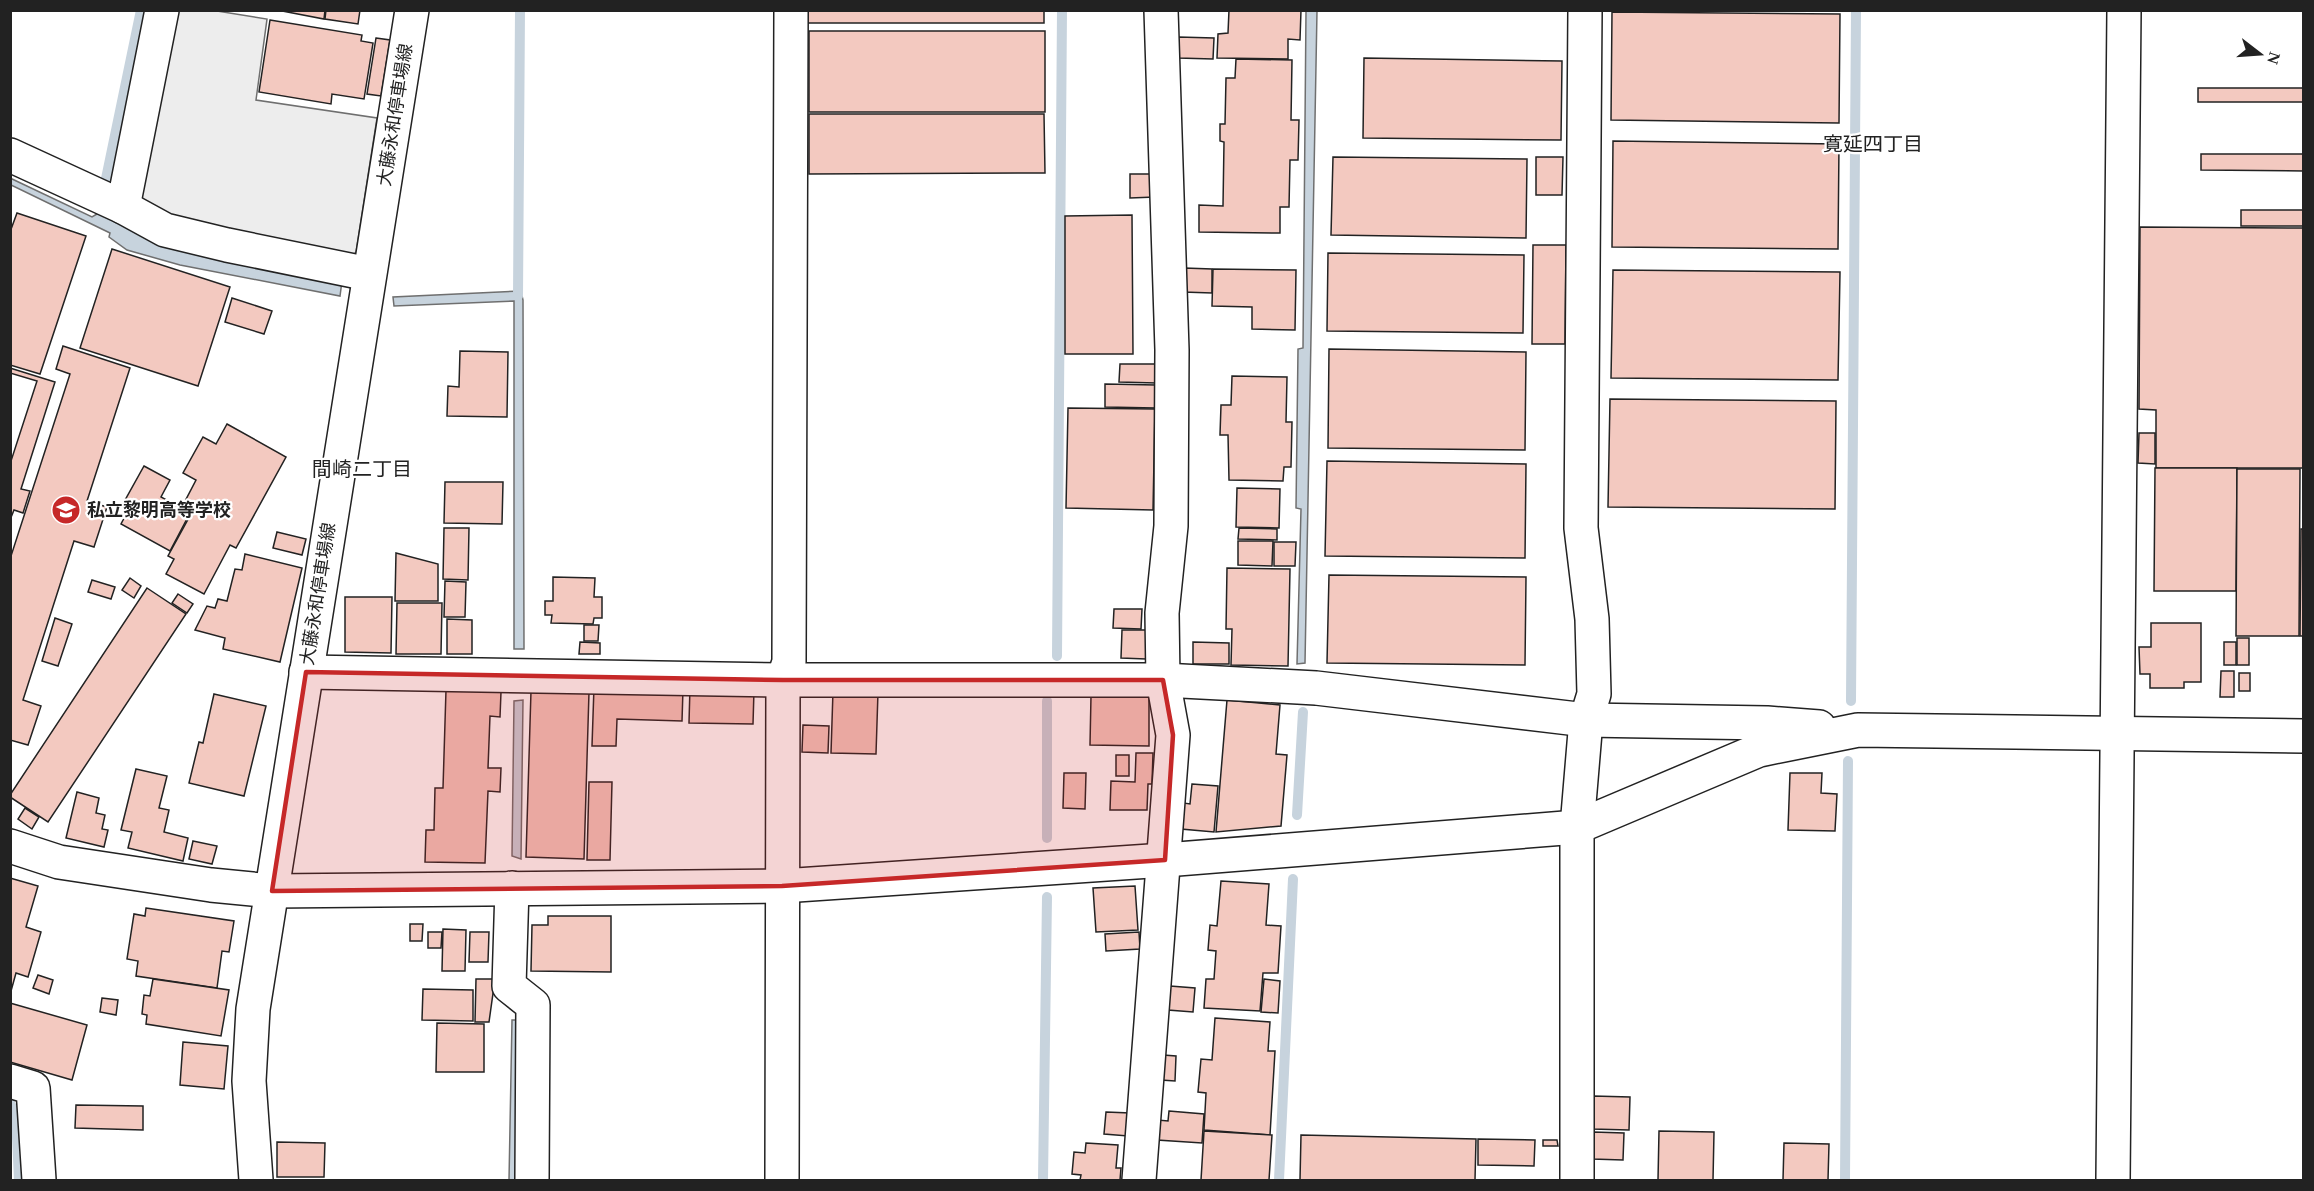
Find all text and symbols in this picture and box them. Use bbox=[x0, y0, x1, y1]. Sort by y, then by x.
north arrow bbox=[2230, 24, 2290, 84]
street label: 大藤永和停車場線 bbox=[374, 42, 416, 188]
text: N bbox=[2264, 50, 2284, 67]
district label: 寛延四丁目 bbox=[1823, 133, 1923, 155]
district label: 間崎二丁目 bbox=[312, 458, 412, 480]
school or university icon: 私立黎明高等学校 bbox=[50, 494, 82, 526]
place label: 私立黎明高等学校 bbox=[87, 500, 231, 520]
street label: 大藤永和停車場線 bbox=[297, 521, 339, 667]

